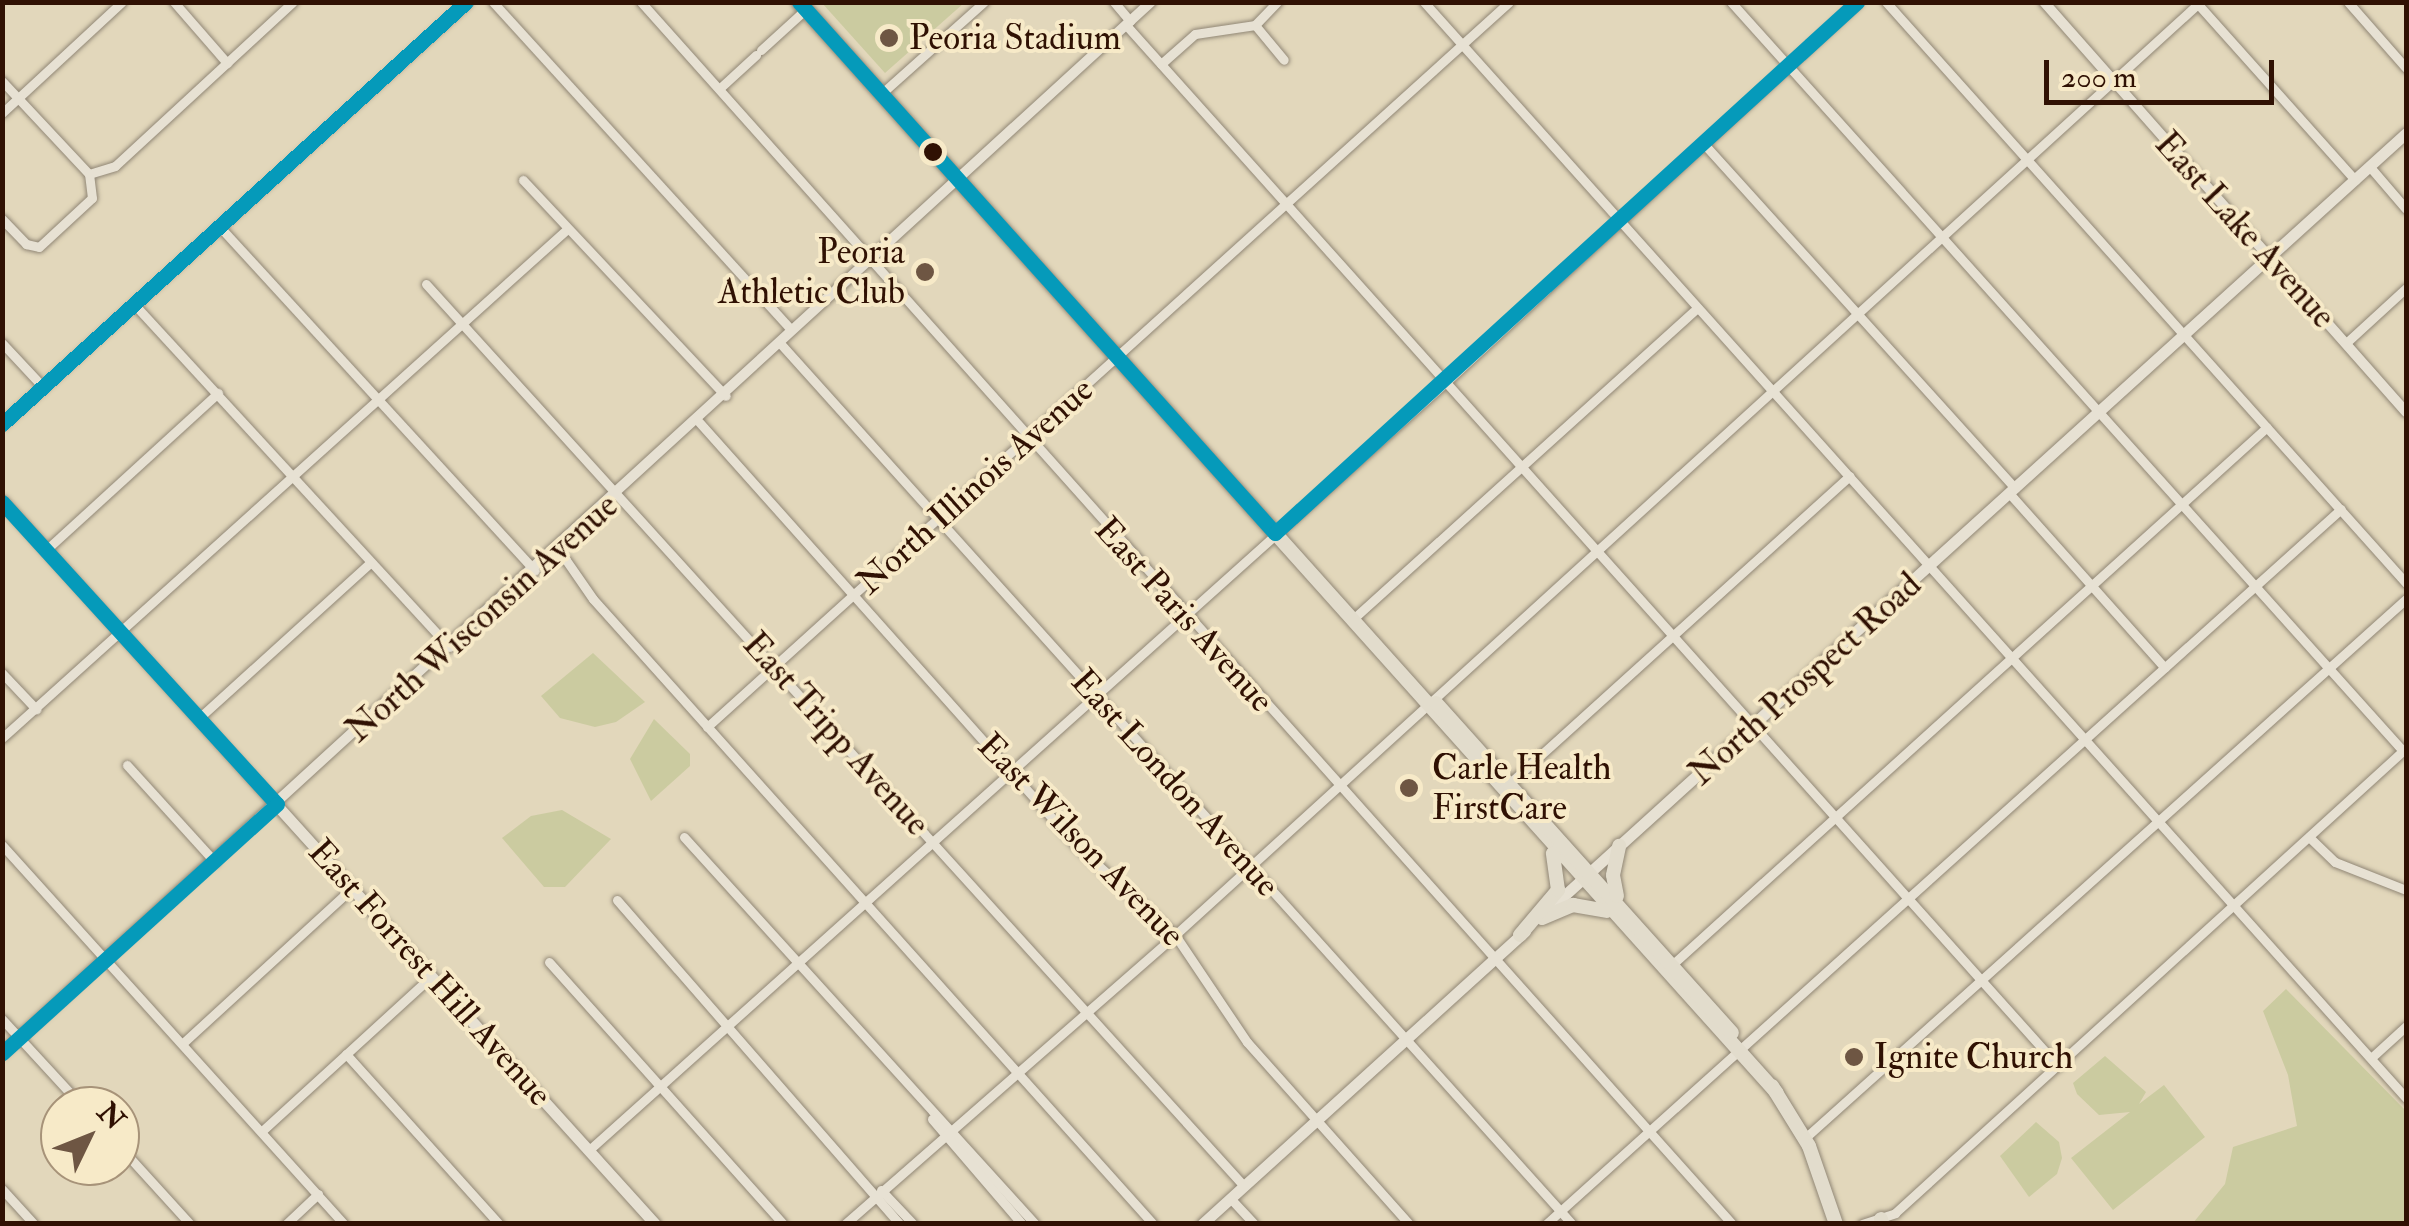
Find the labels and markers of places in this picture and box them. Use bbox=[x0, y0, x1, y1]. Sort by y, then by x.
place label: Peoria Stadium bbox=[909, 17, 1121, 59]
marker: Peoria Stadium bbox=[878, 27, 900, 49]
unlabelled marker bbox=[923, 142, 943, 162]
place label: Peoria Athletic Club bbox=[718, 231, 905, 313]
marker: Peoria Athletic Club bbox=[914, 261, 936, 283]
place label: Carle Health FirstCare bbox=[1432, 747, 1611, 829]
marker: Carle Health FirstCare bbox=[1396, 775, 1422, 801]
place label: Ignite Church bbox=[1874, 1036, 2073, 1078]
marker: Ignite Church bbox=[1843, 1046, 1865, 1068]

